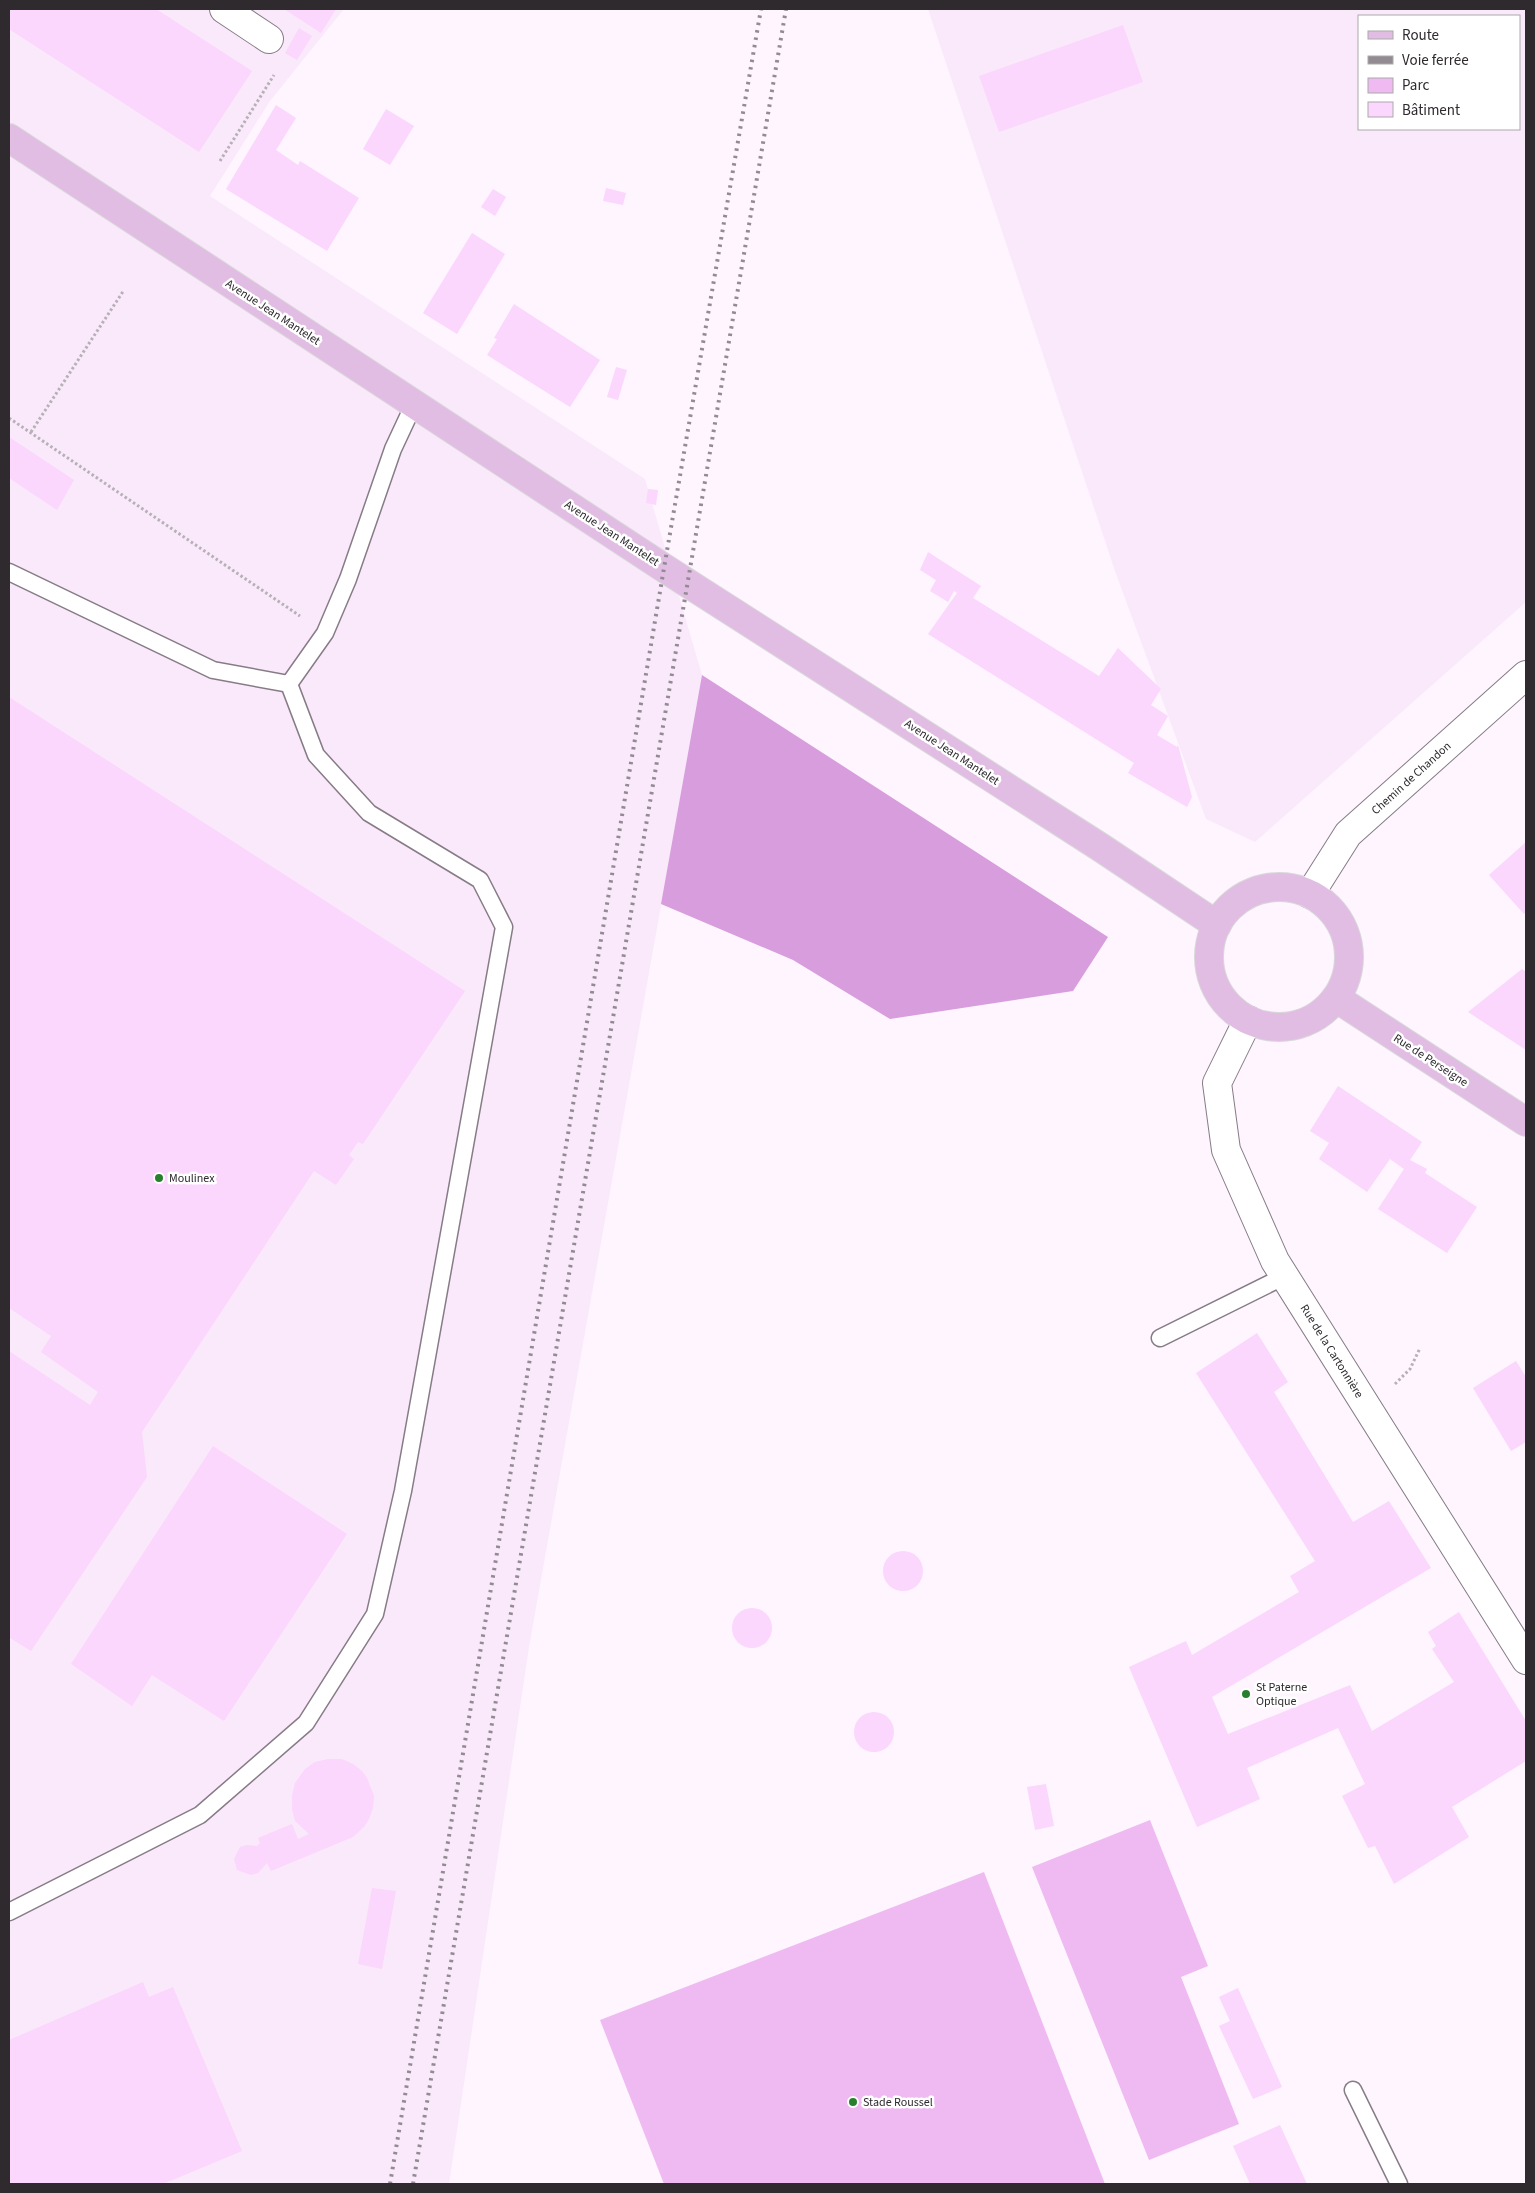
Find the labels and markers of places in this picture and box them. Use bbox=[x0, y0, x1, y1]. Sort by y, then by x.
place label: Moulinex bbox=[169, 1170, 215, 1187]
marker: Moulinex bbox=[153, 1172, 165, 1184]
place label: St Paterne Optique bbox=[1256, 1679, 1307, 1710]
marker: St Paterne Optique bbox=[1240, 1688, 1252, 1700]
place label: Stade Roussel bbox=[863, 2094, 933, 2111]
marker: Stade Roussel bbox=[847, 2096, 859, 2108]

